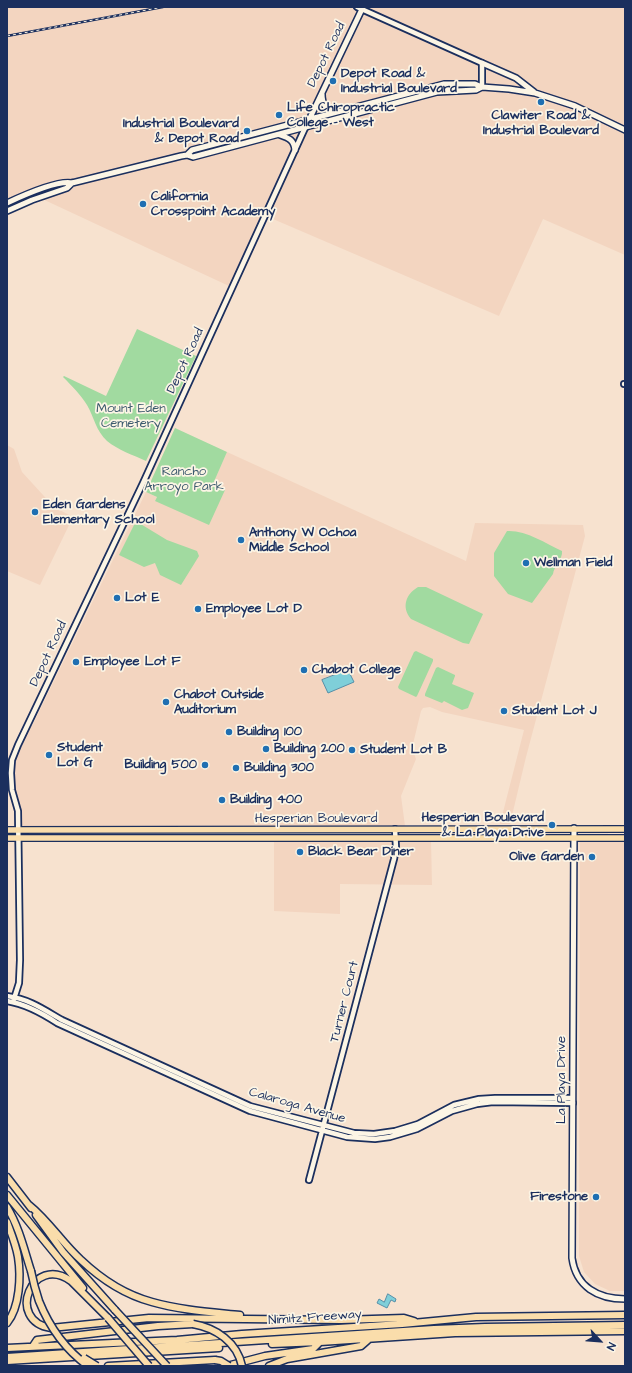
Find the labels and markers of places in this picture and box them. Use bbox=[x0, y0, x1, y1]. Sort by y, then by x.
place label: Depot Road & Industrial Boulevard bbox=[341, 66, 457, 97]
marker: Depot Road & Industrial Boulevard bbox=[328, 76, 338, 86]
marker: Clawiter Road & Industrial Boulevard bbox=[536, 97, 546, 107]
place label: Life Chiropractic College - West bbox=[287, 100, 395, 131]
place label: Clawiter Road & Industrial Boulevard bbox=[483, 108, 599, 139]
marker: Life Chiropractic College - West bbox=[274, 110, 284, 120]
place label: Industrial Boulevard & Depot Road bbox=[123, 116, 239, 147]
marker: Industrial Boulevard & Depot Road bbox=[242, 126, 252, 136]
place label: California Crosspoint Academy bbox=[151, 189, 275, 220]
marker: California Crosspoint Academy bbox=[138, 199, 148, 209]
place label: Eden Gardens Elementary School bbox=[43, 497, 154, 528]
marker: Eden Gardens Elementary School bbox=[30, 507, 40, 517]
place label: Anthony W Ochoa Middle School bbox=[249, 525, 356, 556]
marker: Anthony W Ochoa Middle School bbox=[236, 535, 246, 545]
place label: Wellman Field bbox=[534, 555, 612, 571]
marker: Wellman Field bbox=[521, 558, 531, 568]
place label: Lot E bbox=[125, 590, 159, 606]
marker: Lot E bbox=[112, 593, 122, 603]
place label: Employee Lot D bbox=[206, 601, 302, 617]
marker: Employee Lot D bbox=[193, 604, 203, 614]
place label: Employee Lot F bbox=[84, 654, 181, 670]
marker: Employee Lot F bbox=[71, 657, 81, 667]
place label: Chabot College bbox=[312, 662, 401, 678]
marker: Chabot College bbox=[299, 665, 309, 675]
place label: Chabot Outside Auditorium bbox=[174, 687, 264, 718]
marker: Chabot Outside Auditorium bbox=[161, 697, 171, 707]
place label: Student Lot J bbox=[512, 703, 597, 719]
marker: Student Lot J bbox=[499, 706, 509, 716]
place label: Building 100 bbox=[237, 724, 302, 740]
marker: Building 100 bbox=[224, 727, 234, 737]
place label: Student Lot G bbox=[57, 740, 103, 771]
place label: Building 200 bbox=[274, 741, 345, 757]
place label: Student Lot B bbox=[360, 742, 447, 758]
marker: Building 200 bbox=[261, 744, 271, 754]
marker: Student Lot B bbox=[347, 745, 357, 755]
marker: Student Lot G bbox=[44, 750, 54, 760]
place label: Building 500 bbox=[124, 757, 197, 773]
marker: Building 500 bbox=[200, 760, 210, 770]
place label: Building 300 bbox=[244, 760, 314, 776]
marker: Building 300 bbox=[231, 763, 241, 773]
place label: Building 400 bbox=[230, 792, 302, 808]
marker: Building 400 bbox=[217, 795, 227, 805]
place label: Hesperian Boulevard & La Playa Drive bbox=[421, 810, 544, 841]
marker: Hesperian Boulevard & La Playa Drive bbox=[547, 820, 557, 830]
place label: Black Bear Diner bbox=[308, 844, 414, 860]
marker: Black Bear Diner bbox=[295, 847, 305, 857]
place label: Olive Garden bbox=[509, 849, 584, 865]
marker: Olive Garden bbox=[587, 852, 597, 862]
place label: Firestone bbox=[530, 1189, 588, 1205]
marker: Firestone bbox=[591, 1192, 601, 1202]

